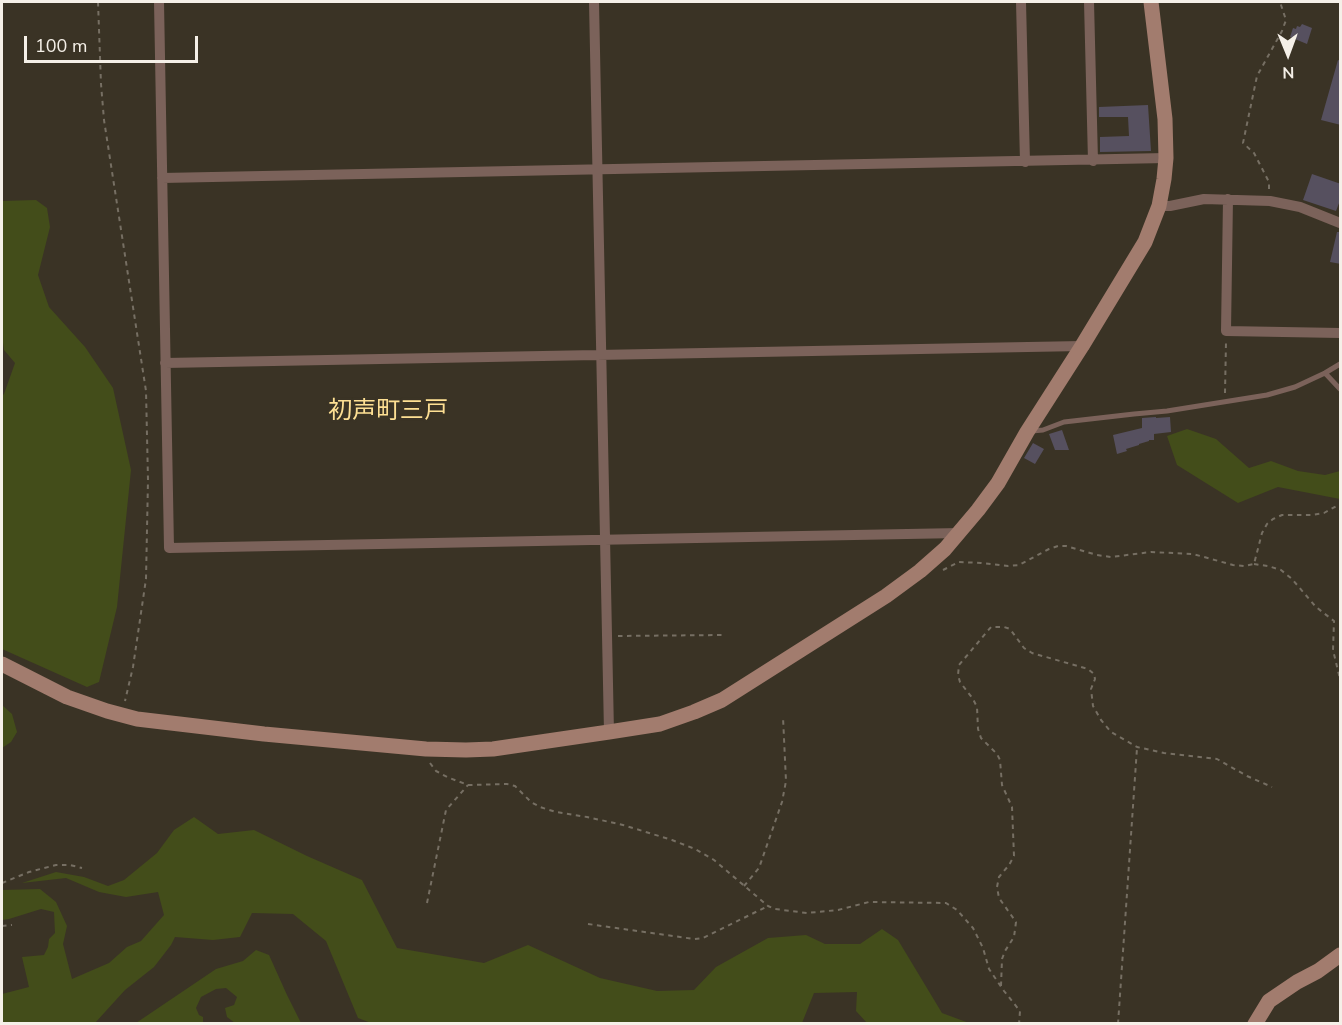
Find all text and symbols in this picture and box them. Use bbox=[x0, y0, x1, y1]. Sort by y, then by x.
scale bar bbox=[27, 24, 201, 62]
north arrow bbox=[1258, 24, 1318, 84]
text: 100 m bbox=[35, 34, 87, 58]
text: N bbox=[1282, 61, 1294, 83]
district label: 初声町三戸 bbox=[328, 398, 448, 426]

